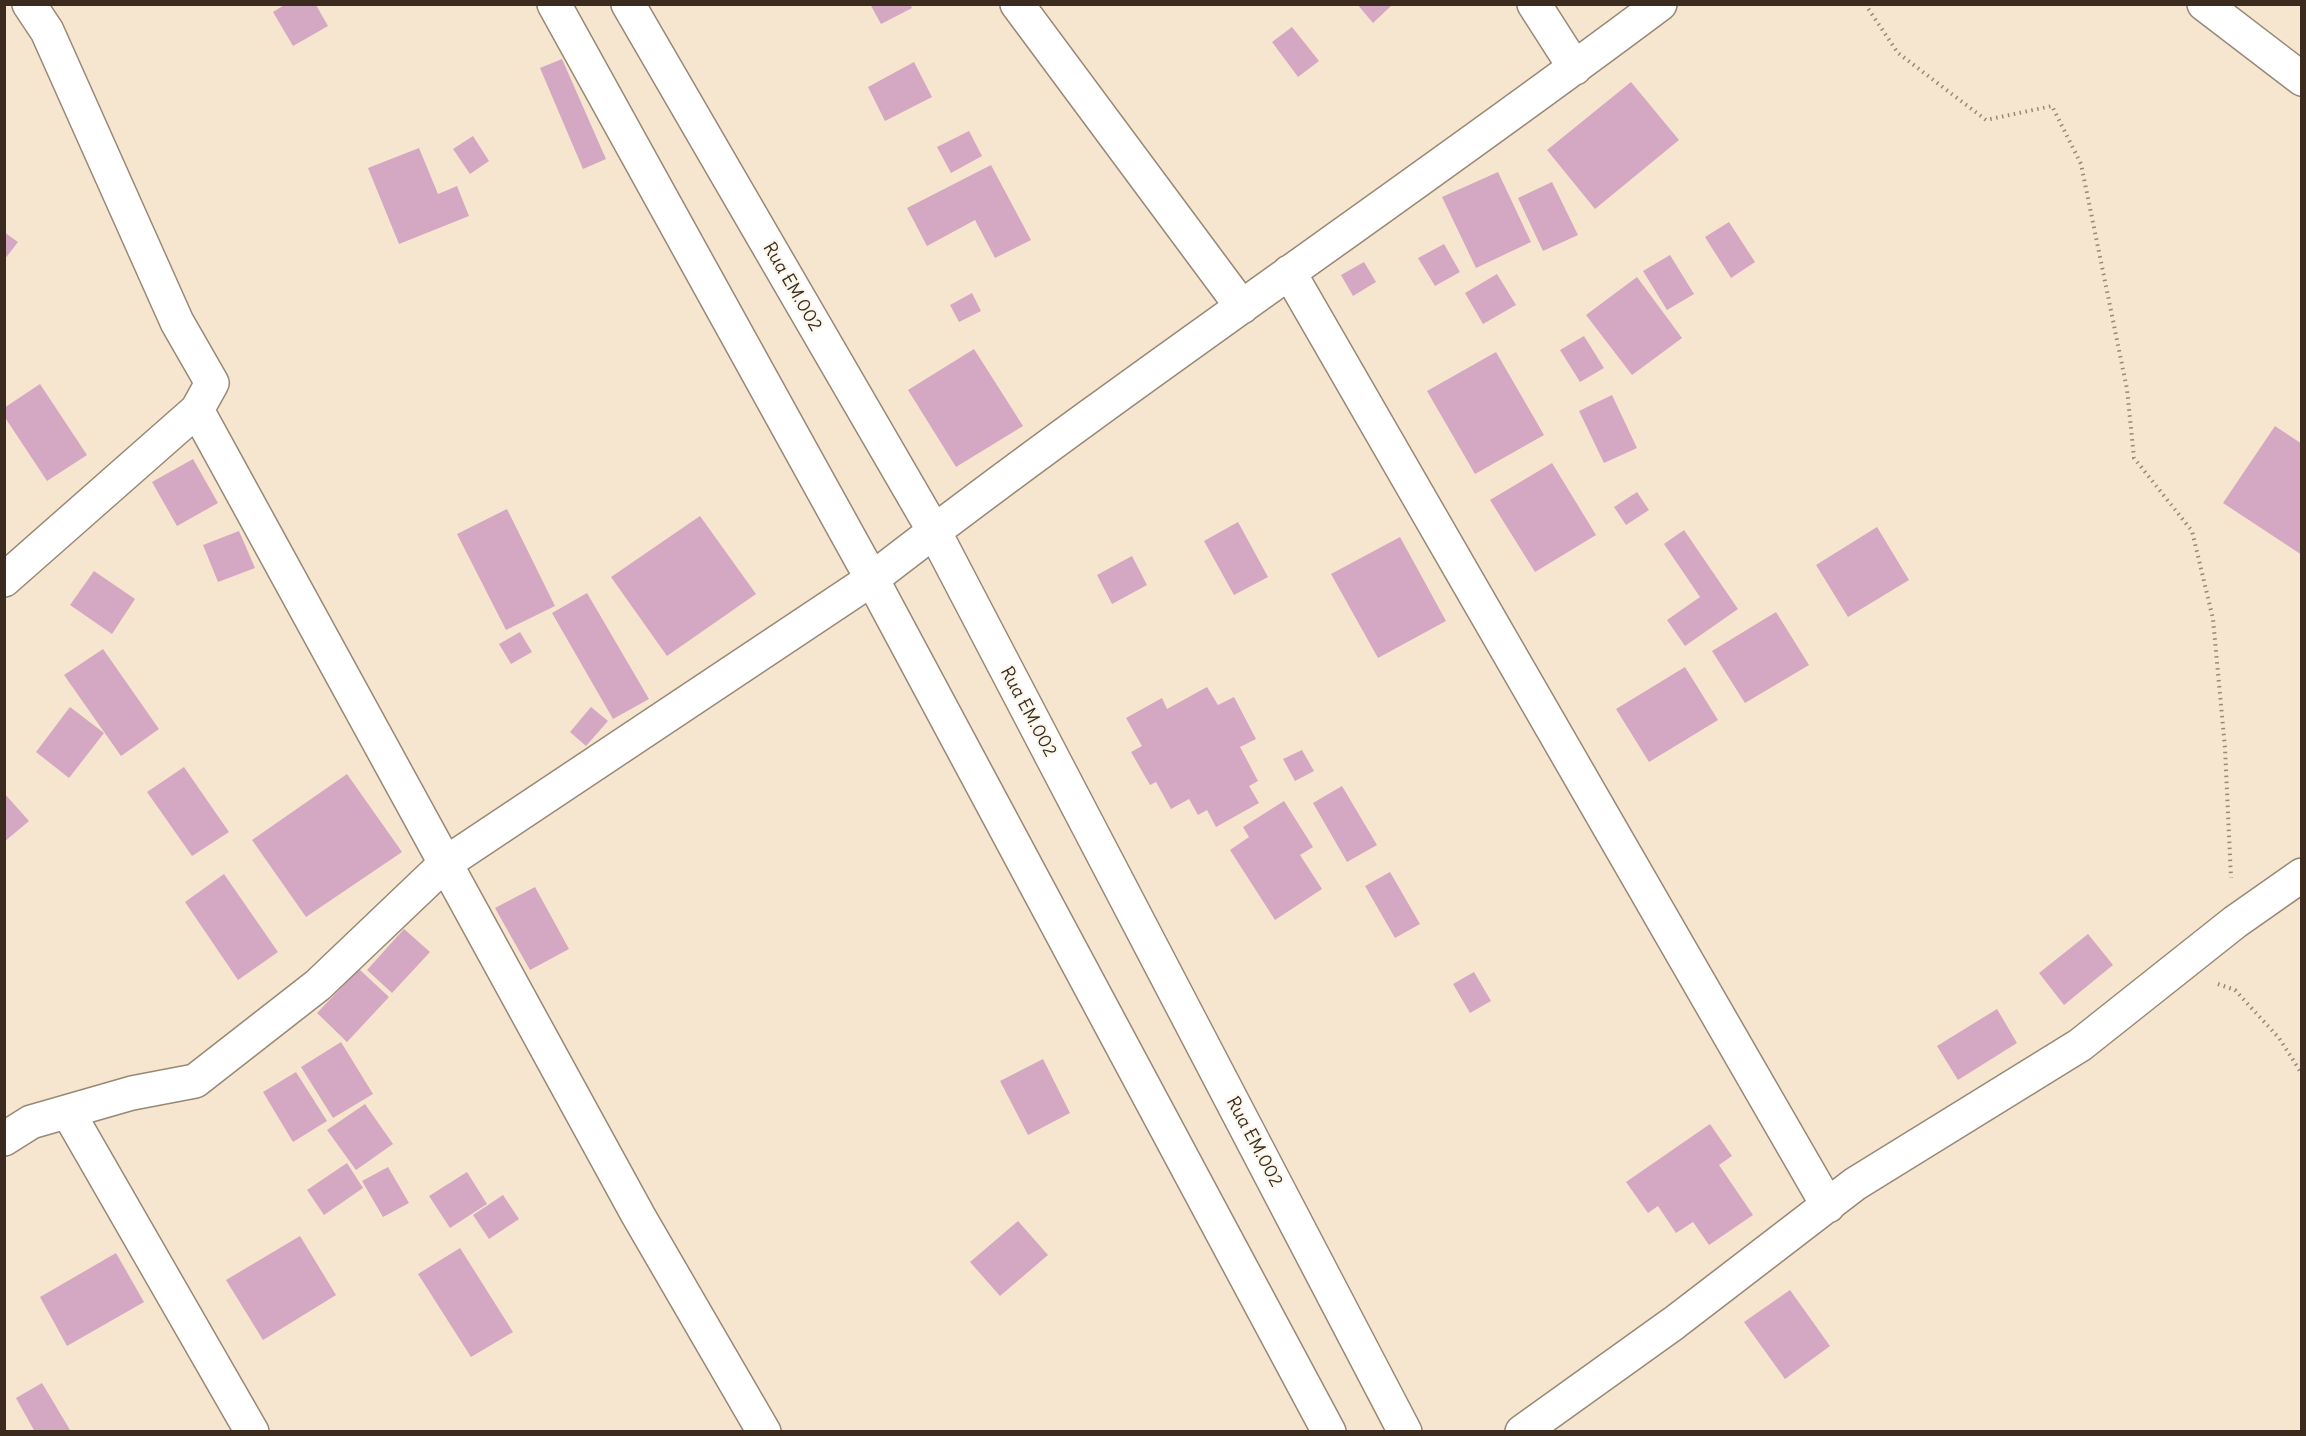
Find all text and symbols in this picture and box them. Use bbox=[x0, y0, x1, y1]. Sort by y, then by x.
street label: Rua EM.002 bbox=[758, 239, 826, 335]
street label: Rua EM.002 bbox=[995, 663, 1061, 761]
street label: Rua EM.002 bbox=[1221, 1093, 1287, 1191]

